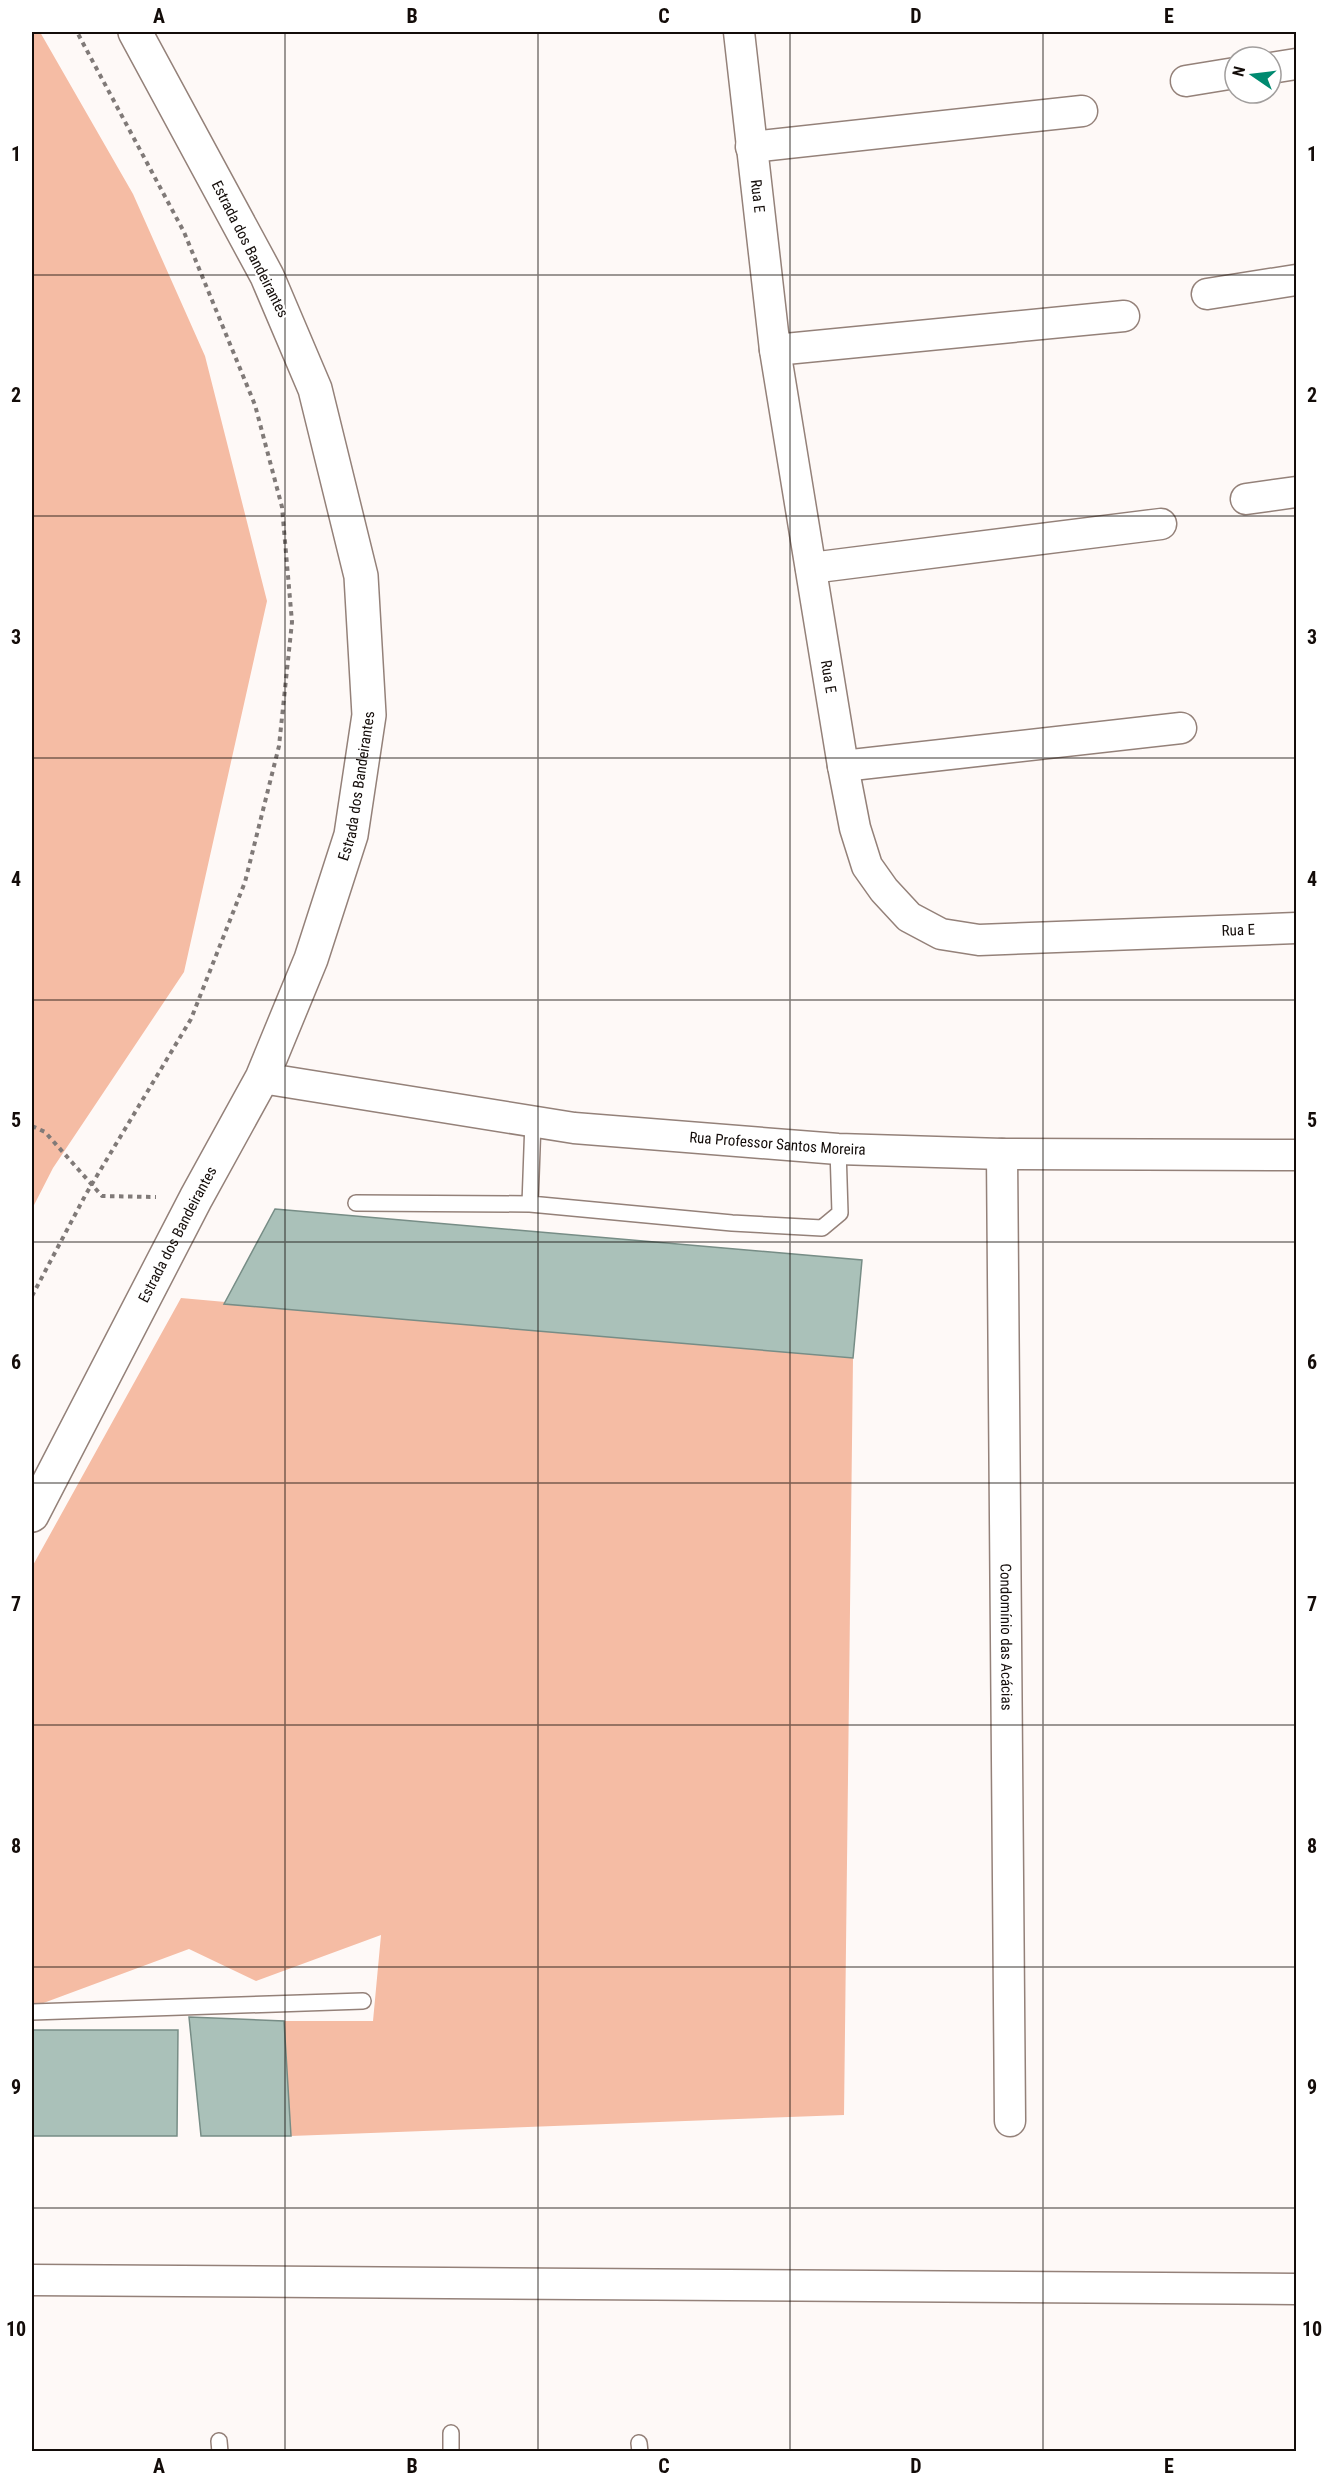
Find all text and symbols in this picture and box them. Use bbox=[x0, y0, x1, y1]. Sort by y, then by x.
text: A bbox=[153, 4, 165, 28]
text: B bbox=[406, 4, 418, 28]
text: C bbox=[658, 4, 670, 28]
text: D bbox=[910, 4, 922, 28]
text: E bbox=[1164, 4, 1174, 28]
north arrow bbox=[1223, 45, 1283, 105]
text: N bbox=[1229, 64, 1249, 79]
text: 1 bbox=[11, 142, 21, 166]
text: 1 bbox=[1307, 142, 1317, 166]
street label: Estrada dos Bandeirantes bbox=[208, 178, 292, 321]
street label: Rua E bbox=[747, 178, 768, 214]
text: 2 bbox=[11, 383, 21, 407]
text: 2 bbox=[1307, 383, 1317, 407]
text: 3 bbox=[11, 625, 21, 649]
text: 3 bbox=[1307, 625, 1317, 649]
street label: Rua E bbox=[817, 659, 840, 695]
street label: Estrada dos Bandeirantes bbox=[334, 711, 378, 863]
text: 4 bbox=[11, 867, 21, 891]
text: 4 bbox=[1307, 867, 1317, 891]
street label: Rua E bbox=[1221, 921, 1255, 940]
text: 5 bbox=[11, 1108, 21, 1132]
text: 5 bbox=[1307, 1108, 1317, 1132]
street label: Rua Professor Santos Moreira bbox=[689, 1128, 866, 1159]
street label: Estrada dos Bandeirantes bbox=[134, 1163, 221, 1306]
text: 6 bbox=[11, 1350, 21, 1374]
text: 6 bbox=[1307, 1350, 1317, 1374]
street label: Condomínio das Acácias bbox=[996, 1563, 1016, 1711]
text: 7 bbox=[11, 1592, 21, 1616]
text: 7 bbox=[1307, 1592, 1317, 1616]
text: 8 bbox=[11, 1834, 21, 1858]
text: 8 bbox=[1307, 1834, 1317, 1858]
text: 9 bbox=[11, 2075, 21, 2099]
text: 9 bbox=[1307, 2075, 1317, 2099]
text: 10 bbox=[6, 2317, 26, 2341]
text: 10 bbox=[1302, 2317, 1322, 2341]
text: A bbox=[153, 2454, 165, 2478]
text: B bbox=[406, 2454, 418, 2478]
text: C bbox=[658, 2454, 670, 2478]
text: D bbox=[910, 2454, 922, 2478]
text: E bbox=[1164, 2454, 1174, 2478]

